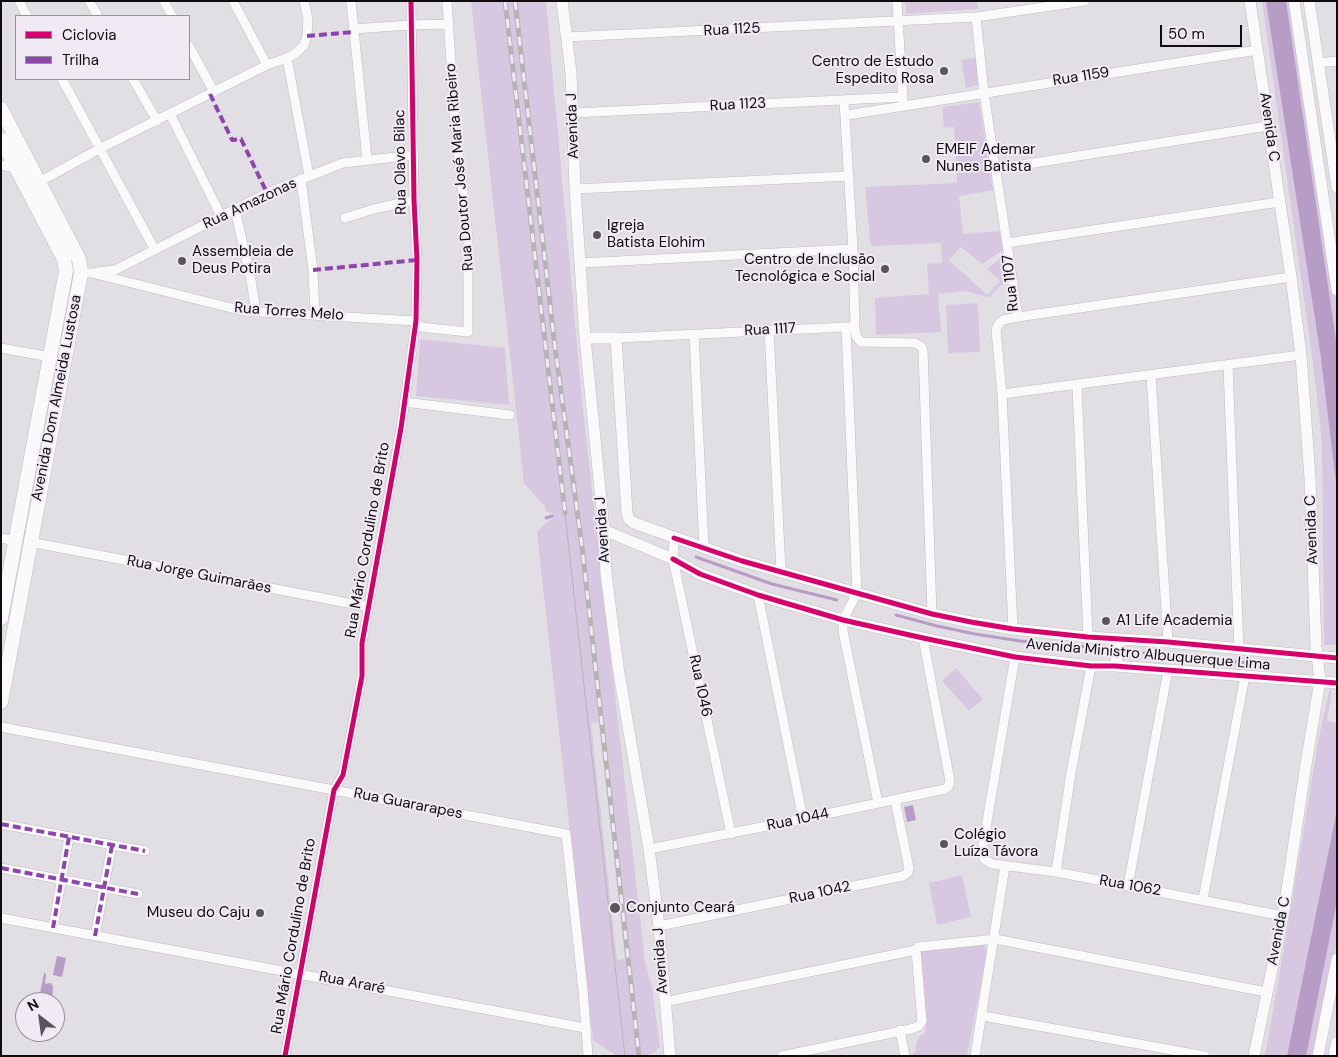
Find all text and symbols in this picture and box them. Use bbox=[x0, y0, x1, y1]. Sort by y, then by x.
legend bbox=[15, 15, 190, 80]
scale bar bbox=[1163, 15, 1246, 47]
street label: Rua 1125 bbox=[703, 20, 761, 40]
text: 50 m bbox=[1168, 24, 1205, 44]
text: Ciclovia bbox=[62, 25, 116, 45]
text: Trilha bbox=[62, 50, 99, 70]
place label: Centro de Estudo Espedito Rosa bbox=[812, 53, 934, 88]
street label: Rua Doutor José Maria Ribeiro bbox=[442, 62, 478, 272]
street label: Rua 1159 bbox=[1051, 64, 1111, 90]
marker: Centro de Estudo Espedito Rosa bbox=[938, 65, 950, 77]
street label: Avenida C bbox=[1255, 91, 1283, 163]
street label: Avenida J bbox=[563, 92, 583, 160]
street label: Rua 1123 bbox=[709, 95, 767, 115]
street label: Rua Olavo Bilac bbox=[391, 109, 411, 215]
place label: EMEIF Ademar Nunes Batista bbox=[936, 141, 1036, 176]
marker: EMEIF Ademar Nunes Batista bbox=[920, 153, 932, 165]
street label: Rua Amazonas bbox=[200, 174, 300, 234]
place label: Igreja Batista Elohim bbox=[607, 217, 705, 252]
marker: Igreja Batista Elohim bbox=[591, 229, 603, 241]
place label: Assembleia de Deus Potira bbox=[192, 243, 294, 278]
place label: Centro de Inclusão Tecnológica e Social bbox=[735, 251, 875, 286]
street label: Rua 1107 bbox=[999, 254, 1023, 312]
marker: Assembleia de Deus Potira bbox=[176, 255, 188, 267]
marker: Centro de Inclusão Tecnológica e Social bbox=[879, 263, 891, 275]
street label: Avenida Dom Almeida Lustosa bbox=[28, 293, 86, 503]
street label: Rua Torres Melo bbox=[234, 299, 344, 325]
street label: Rua 1117 bbox=[744, 320, 796, 340]
street label: Rua Mário Cordulino de Brito bbox=[342, 441, 394, 639]
street label: Avenida C bbox=[1302, 495, 1322, 565]
street label: Avenida J bbox=[592, 496, 614, 564]
street label: Rua Jorge Guimarães bbox=[125, 552, 273, 598]
place label: A1 Life Academia bbox=[1116, 612, 1232, 630]
marker: A1 Life Academia bbox=[1100, 615, 1112, 627]
street label: Avenida Ministro Albuquerque Lima bbox=[1025, 635, 1271, 675]
street label: Rua 1046 bbox=[685, 653, 715, 719]
street label: Rua Guararapes bbox=[352, 785, 464, 823]
street label: Rua 1044 bbox=[765, 805, 831, 835]
place label: Colégio Luíza Távora bbox=[954, 826, 1038, 861]
street label: Rua Mário Cordulino de Brito bbox=[268, 837, 320, 1035]
marker: Colégio Luíza Távora bbox=[938, 838, 950, 850]
street label: Rua 1062 bbox=[1098, 872, 1162, 900]
street label: Rua 1042 bbox=[788, 878, 852, 908]
street label: Avenida C bbox=[1264, 895, 1294, 967]
place label: Conjunto Ceará bbox=[626, 899, 735, 917]
marker: Conjunto Ceará bbox=[608, 901, 622, 915]
place label: Museu do Caju bbox=[147, 904, 250, 922]
marker: Museu do Caju bbox=[254, 907, 266, 919]
street label: Avenida J bbox=[650, 927, 672, 995]
street label: Rua Araré bbox=[317, 968, 387, 998]
north arrow bbox=[15, 992, 65, 1042]
text: N bbox=[24, 995, 42, 1015]

